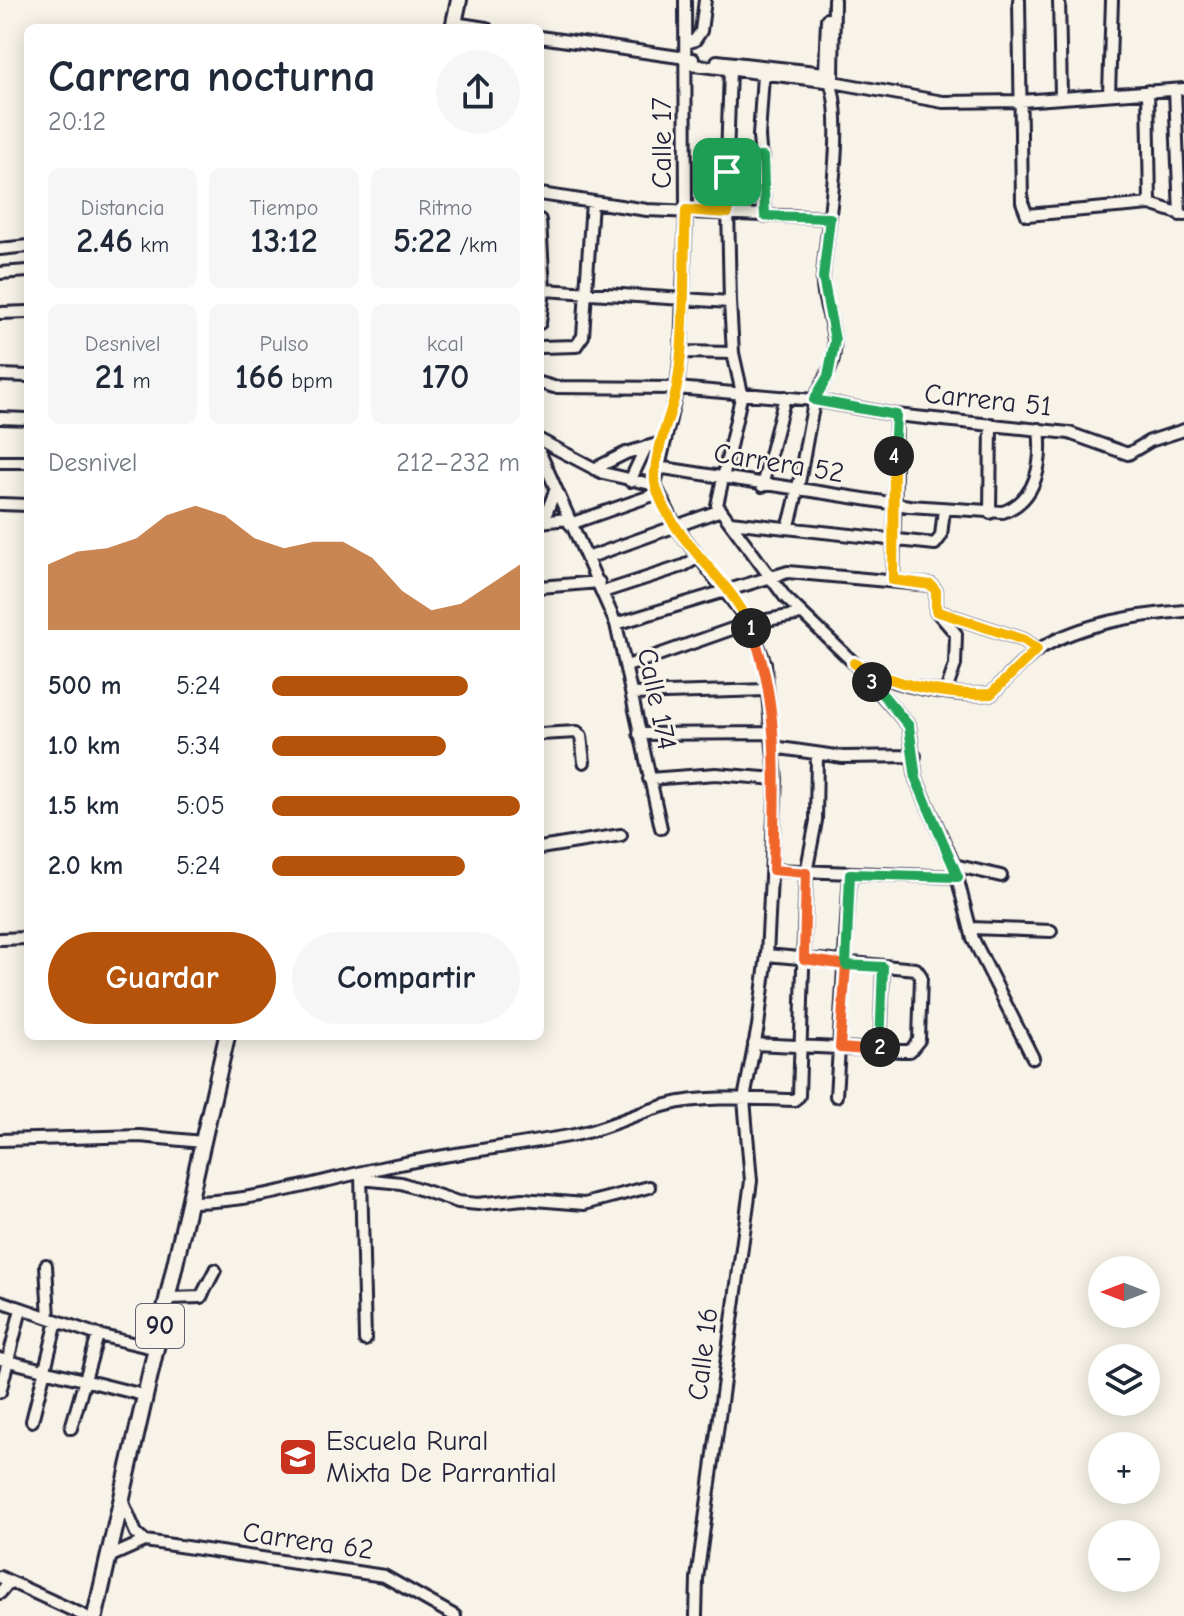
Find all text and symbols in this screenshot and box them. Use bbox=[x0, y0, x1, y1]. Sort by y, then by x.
button: share bbox=[436, 50, 520, 134]
text: Carrera nocturna bbox=[48, 51, 376, 102]
street label: Calle 17 bbox=[646, 97, 678, 189]
text: 20:12 bbox=[48, 107, 106, 137]
pin bbox=[693, 138, 761, 206]
icon: arrive bbox=[705, 150, 749, 194]
text: Distancia bbox=[81, 195, 165, 221]
text: Tiempo bbox=[249, 195, 319, 221]
text: Ritmo bbox=[418, 195, 472, 221]
text: 2.46 bbox=[76, 221, 133, 261]
text: 13:12 bbox=[250, 221, 318, 261]
text: 5:22 bbox=[393, 221, 452, 261]
text: km bbox=[133, 232, 169, 258]
text: /km bbox=[452, 232, 498, 258]
text: Desnivel bbox=[85, 331, 161, 357]
text: Pulso bbox=[259, 331, 309, 357]
text: kcal bbox=[427, 331, 464, 357]
text: 21 bbox=[95, 357, 125, 397]
text: 166 bbox=[235, 357, 284, 397]
text: 170 bbox=[421, 357, 469, 397]
text: m bbox=[125, 368, 151, 394]
text: bpm bbox=[284, 368, 333, 394]
street label: Carrera 51 bbox=[923, 377, 1053, 423]
pin: 4 bbox=[874, 436, 914, 476]
street label: Carrera 52 bbox=[712, 437, 846, 489]
text: 4 bbox=[889, 443, 899, 469]
text: Desnivel bbox=[48, 448, 138, 478]
text: 212–232 m bbox=[396, 448, 520, 478]
pin: 1 bbox=[731, 608, 771, 648]
text: 1 bbox=[747, 615, 755, 641]
street label: Calle 174 bbox=[631, 645, 683, 753]
pin: 3 bbox=[852, 662, 892, 702]
text: 3 bbox=[867, 669, 877, 695]
text: 500 m bbox=[48, 671, 122, 701]
text: 5:24 bbox=[176, 671, 221, 701]
text: 1.0 km bbox=[48, 731, 120, 761]
text: 5:34 bbox=[176, 731, 221, 761]
text: 1.5 km bbox=[48, 791, 119, 821]
text: 5:05 bbox=[176, 791, 225, 821]
text: 2.0 km bbox=[48, 851, 123, 881]
text: 5:24 bbox=[176, 851, 221, 881]
button: Guardar bbox=[48, 932, 276, 1024]
button: Compartir bbox=[292, 932, 520, 1024]
pin: 2 bbox=[860, 1027, 900, 1067]
text: 2 bbox=[875, 1034, 885, 1060]
north arrow bbox=[1088, 1256, 1160, 1328]
map controls bbox=[1088, 1256, 1160, 1592]
road number: 90 bbox=[136, 1304, 184, 1348]
street label: Calle 16 bbox=[681, 1306, 725, 1402]
button: layers bbox=[1088, 1344, 1160, 1416]
place label: Escuela Rural Mixta De Parrantial bbox=[326, 1425, 557, 1489]
button: + bbox=[1088, 1432, 1160, 1504]
school or university icon: Escuela Rural Mixta De Parrantial bbox=[277, 1436, 319, 1478]
street label: Carrera 62 bbox=[241, 1516, 375, 1566]
button: − bbox=[1088, 1520, 1160, 1592]

